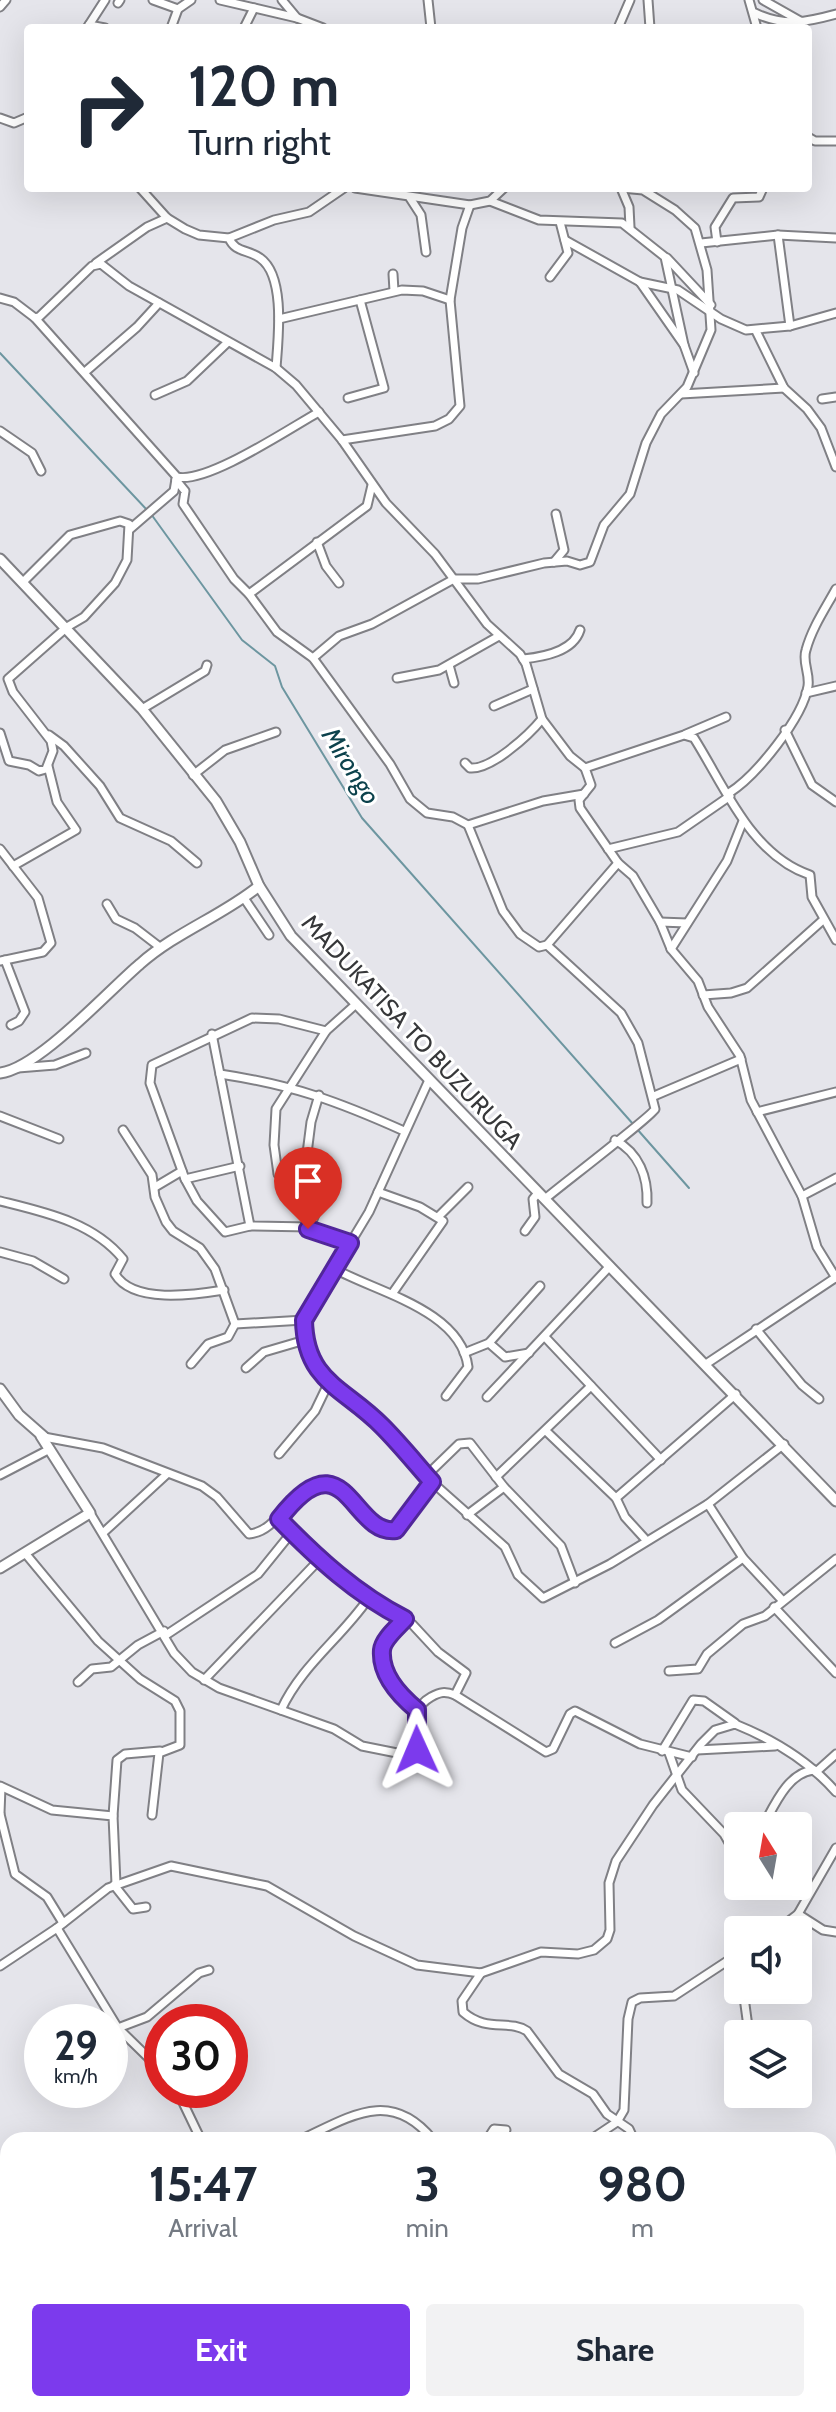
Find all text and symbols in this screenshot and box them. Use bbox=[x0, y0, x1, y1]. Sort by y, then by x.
text: 120 m bbox=[188, 52, 339, 120]
icon: right bbox=[56, 56, 160, 160]
text: Turn right bbox=[188, 120, 331, 164]
water label: Mirongo bbox=[314, 721, 387, 810]
street label: MADUKATISA TO BUZURUGA bbox=[296, 908, 529, 1155]
pin bbox=[274, 1147, 342, 1229]
icon: arrive bbox=[286, 1159, 330, 1203]
position arrow bbox=[375, 1708, 459, 1792]
north arrow bbox=[724, 1812, 812, 1900]
map controls bbox=[724, 1812, 812, 2108]
button: sound bbox=[724, 1916, 812, 2004]
speed limit sign: 30 bbox=[144, 2004, 248, 2108]
button: layers bbox=[724, 2020, 812, 2108]
text: 29 bbox=[54, 2021, 98, 2070]
text: km/h bbox=[54, 2064, 98, 2088]
text: 15:47 bbox=[149, 2155, 257, 2213]
text: 3 bbox=[414, 2155, 440, 2213]
text: 980 bbox=[597, 2155, 687, 2213]
text: Arrival bbox=[168, 2212, 238, 2244]
text: min bbox=[406, 2212, 449, 2244]
text: m bbox=[631, 2212, 654, 2244]
button: Exit bbox=[32, 2304, 410, 2396]
button: Share bbox=[426, 2304, 804, 2396]

